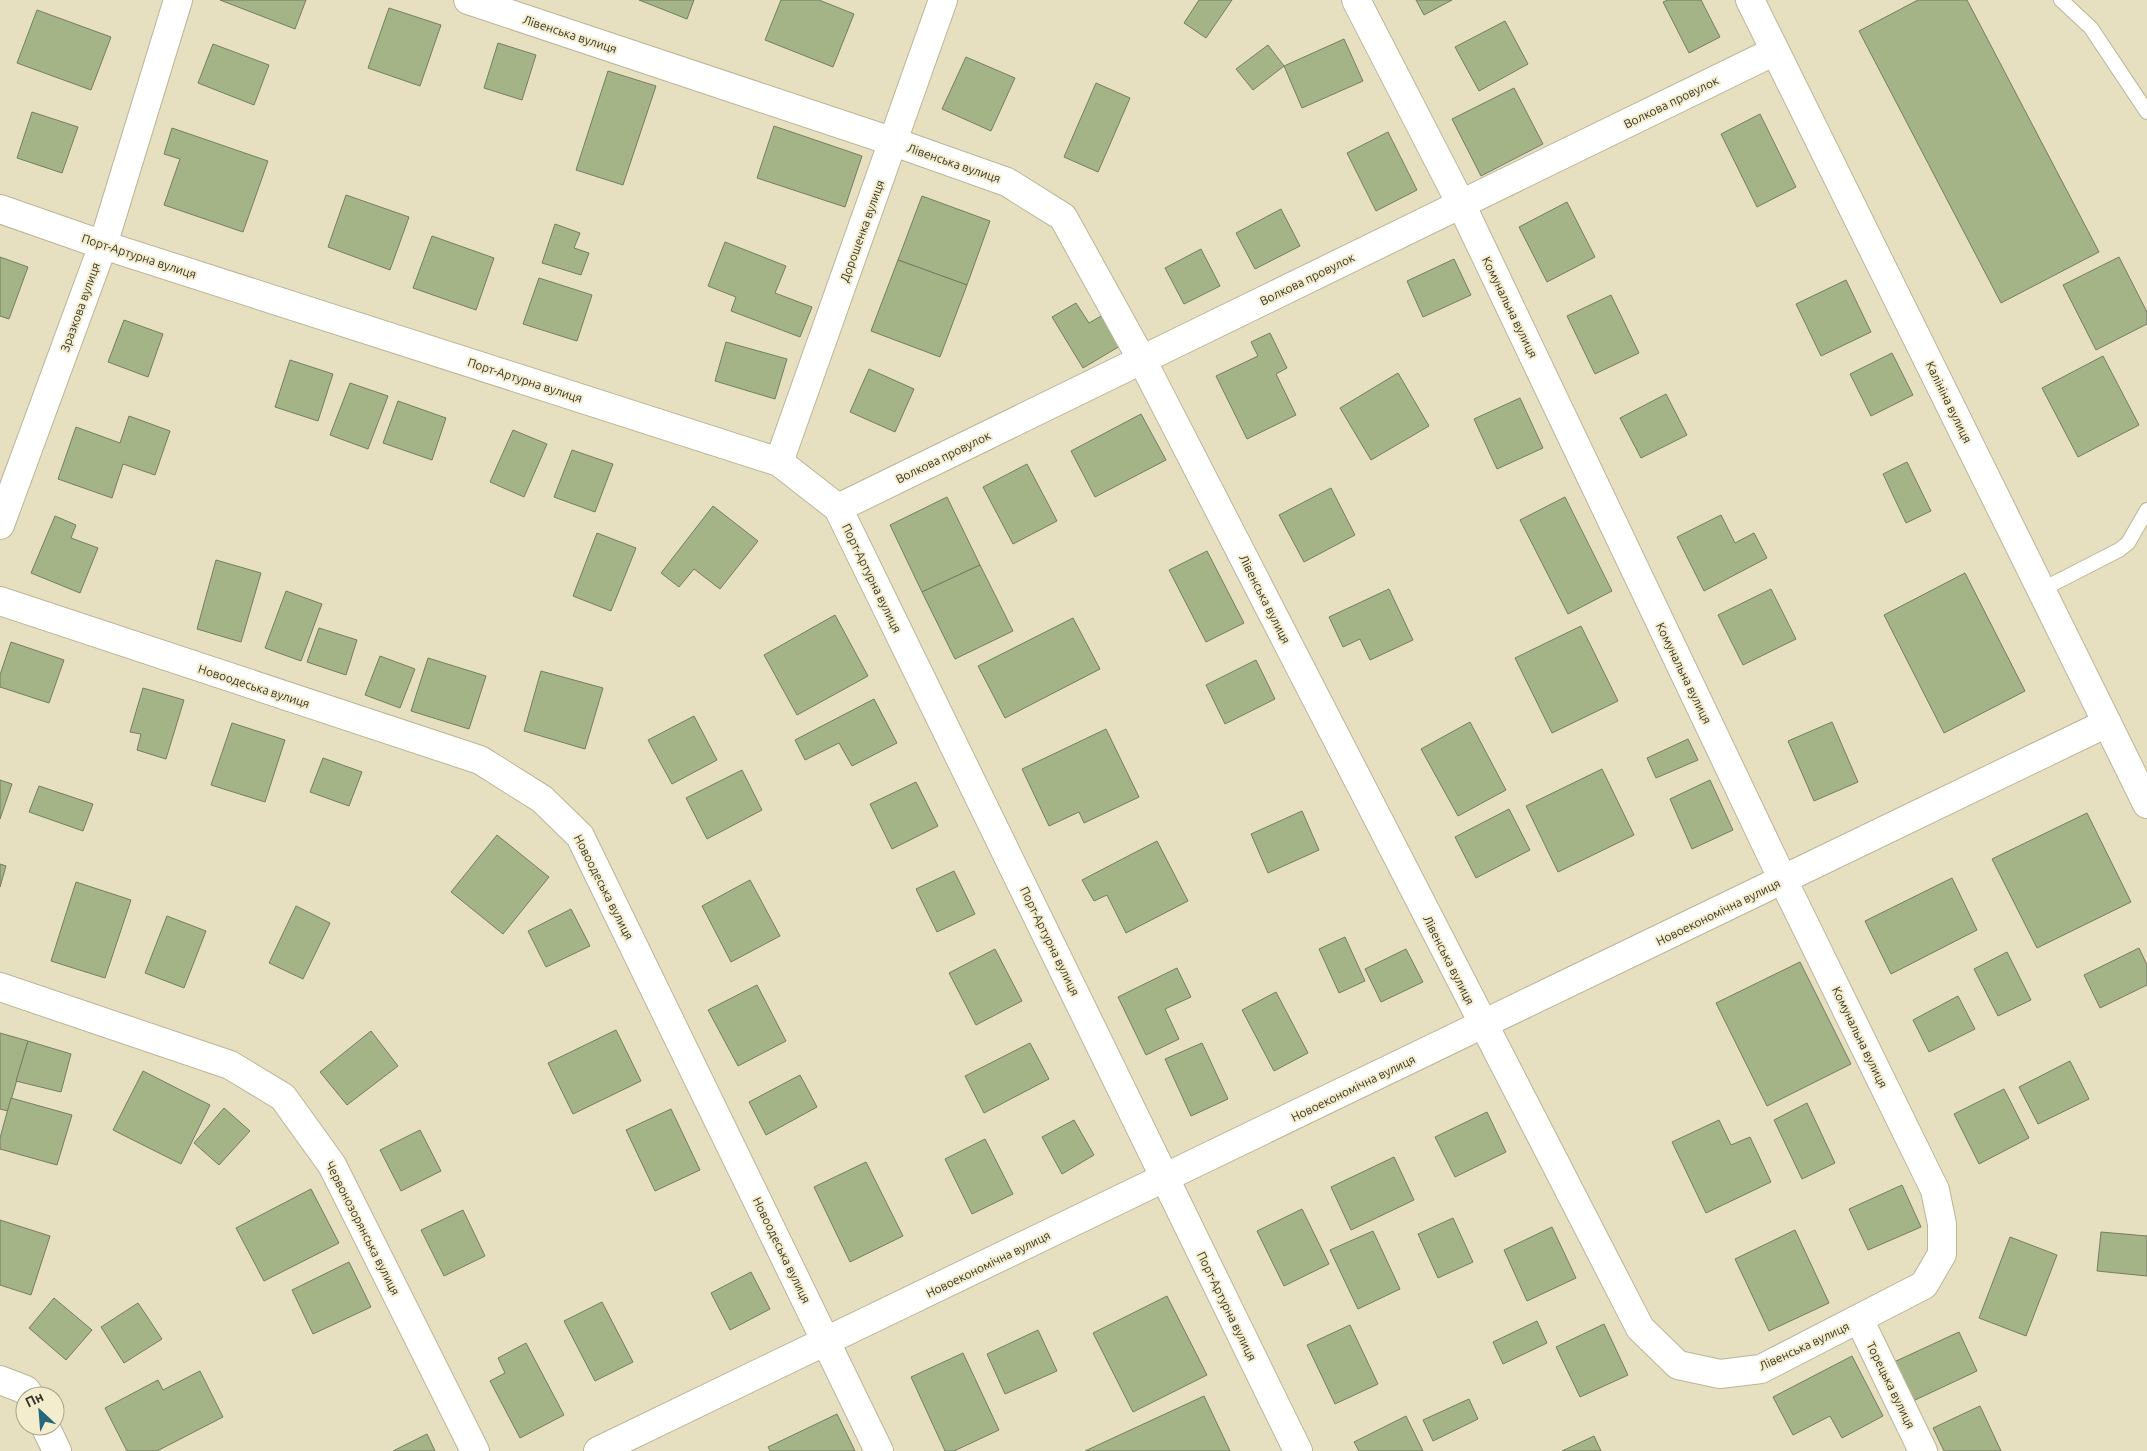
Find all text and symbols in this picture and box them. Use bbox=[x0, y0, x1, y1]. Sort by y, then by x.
street label: Лівенська вулиця bbox=[521, 13, 619, 55]
street label: Волкова провулок bbox=[1622, 73, 1720, 131]
street label: Лівенська вулиця bbox=[905, 141, 1003, 185]
street label: Дорошенка вулиця bbox=[837, 178, 887, 284]
street label: Порт-Артурна вулиця bbox=[80, 231, 198, 281]
street label: Волкова провулок bbox=[1258, 250, 1356, 308]
street label: Комунальна вулиця bbox=[1480, 254, 1540, 360]
street label: Зразкова вулиця bbox=[58, 261, 102, 353]
street label: Порт-Артурна вулиця bbox=[466, 355, 584, 405]
street label: Калініна вулиця bbox=[1924, 359, 1974, 445]
street label: Волкова провулок bbox=[894, 428, 992, 486]
street label: Порт-Артурна вулиця bbox=[840, 521, 904, 635]
street label: Лівенська вулиця bbox=[1237, 552, 1293, 646]
street label: Комунальна вулиця bbox=[1654, 620, 1714, 726]
street label: Новоодеська вулиця bbox=[197, 662, 311, 710]
street label: Новоодеська вулиця bbox=[572, 832, 636, 942]
street label: Новоекономічна вулиця bbox=[1654, 876, 1782, 948]
street label: Порт-Артурна вулиця bbox=[1018, 884, 1082, 998]
street label: Лівенська вулиця bbox=[1421, 913, 1477, 1007]
street label: Комунальна вулиця bbox=[1830, 984, 1890, 1090]
street label: Новоекономічна вулиця bbox=[1289, 1052, 1417, 1124]
street label: Червонозорянська вулиця bbox=[323, 1159, 403, 1297]
street label: Новоодеська вулиця bbox=[751, 1195, 813, 1305]
street label: Новоекономічна вулиця bbox=[924, 1228, 1052, 1300]
street label: Порт-Артурна вулиця bbox=[1195, 1249, 1259, 1363]
street label: Лівенська вулиця bbox=[1757, 1319, 1851, 1373]
street label: Торецька вулиця bbox=[1864, 1340, 1918, 1430]
north arrow bbox=[15, 1386, 65, 1436]
text: Пн bbox=[23, 1388, 46, 1411]

